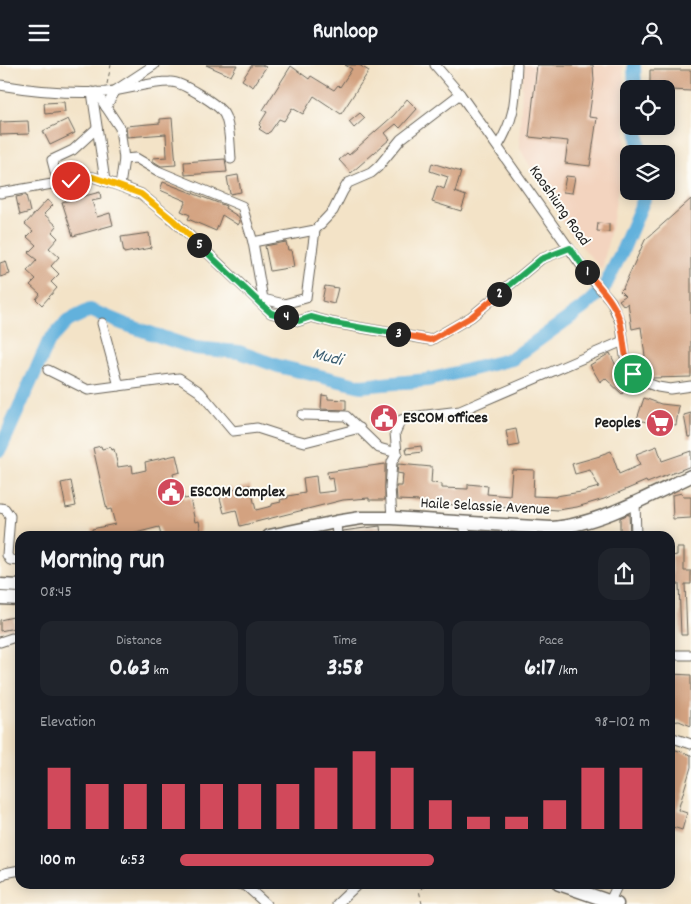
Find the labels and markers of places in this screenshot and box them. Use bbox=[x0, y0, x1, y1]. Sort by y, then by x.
pin bbox=[50, 160, 92, 202]
pin: 5 bbox=[186, 233, 212, 257]
pin: 1 bbox=[574, 259, 600, 285]
pin: 2 bbox=[486, 281, 512, 307]
pin: 4 bbox=[274, 305, 298, 329]
pin: 3 bbox=[386, 321, 410, 347]
pin bbox=[612, 353, 654, 395]
public building icon: ESCOM offices bbox=[369, 403, 399, 433]
place label: ESCOM offices bbox=[403, 407, 488, 430]
supermarket icon: Peoples bbox=[645, 408, 675, 438]
place label: Peoples bbox=[595, 412, 641, 435]
public building icon: ESCOM Complex bbox=[156, 477, 186, 507]
place label: ESCOM Complex bbox=[190, 481, 285, 504]

